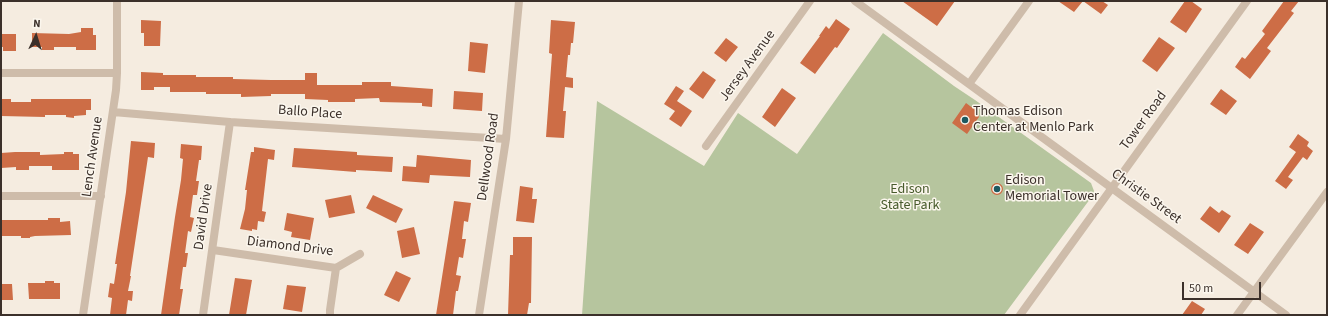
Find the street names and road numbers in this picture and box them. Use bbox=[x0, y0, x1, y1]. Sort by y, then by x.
street label: Jersey Avenue bbox=[717, 27, 779, 105]
street label: Tower Road bbox=[1117, 88, 1171, 154]
street label: Ballo Place bbox=[277, 102, 343, 124]
street label: Dellwood Road bbox=[475, 112, 503, 202]
street label: Lench Avenue bbox=[79, 116, 107, 198]
street label: Christie Street bbox=[1108, 166, 1184, 228]
street label: David Drive bbox=[191, 183, 217, 251]
street label: Diamond Drive bbox=[246, 233, 334, 261]

